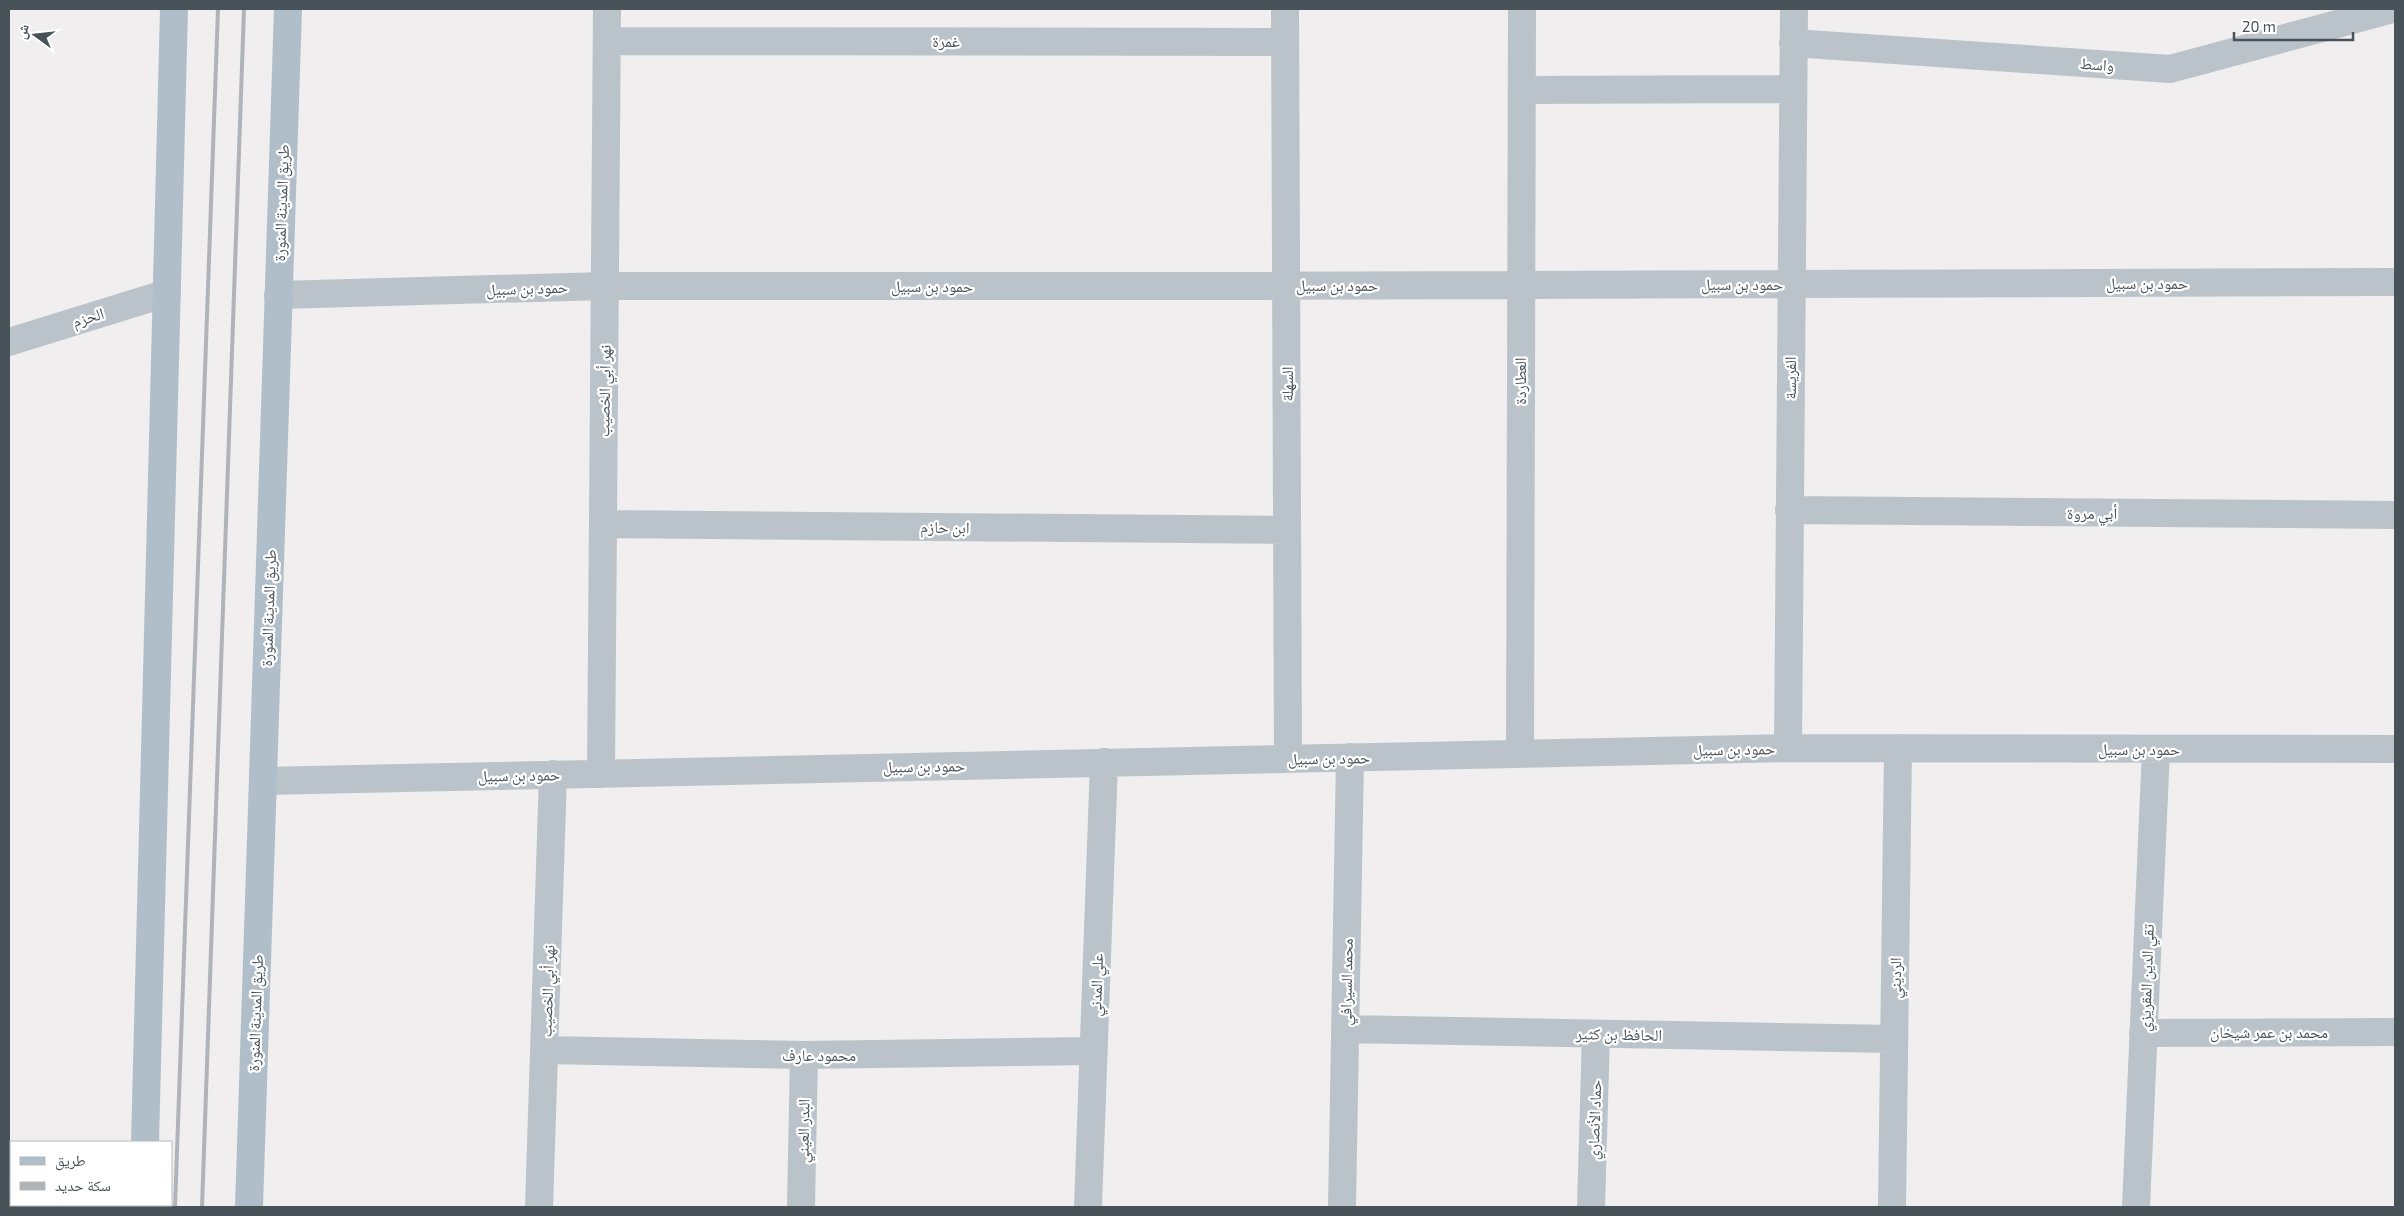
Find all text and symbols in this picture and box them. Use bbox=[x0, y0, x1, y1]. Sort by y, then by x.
north arrow bbox=[10, 10, 60, 60]
scale bar bbox=[2234, 10, 2353, 42]
text: 20 m bbox=[2242, 17, 2276, 35]
text: ش bbox=[12, 22, 33, 41]
street label: غمرة bbox=[932, 31, 960, 51]
street label: واسط bbox=[2079, 53, 2115, 75]
street label: طريق المدينة المنورة bbox=[269, 144, 294, 262]
street label: حمود بن سبيل bbox=[2106, 273, 2188, 294]
street label: حمود بن سبيل bbox=[1701, 274, 1783, 295]
street label: حمود بن سبيل bbox=[1296, 275, 1378, 296]
street label: حمود بن سبيل bbox=[891, 276, 973, 297]
street label: حمود بن سبيل bbox=[486, 277, 568, 300]
street label: الحزم bbox=[70, 303, 107, 332]
street label: نهر أبي الخصيب bbox=[593, 345, 618, 437]
street label: الفريسة bbox=[1780, 356, 1800, 400]
street label: العطاردة bbox=[1510, 357, 1530, 405]
street label: السهلة bbox=[1277, 366, 1297, 402]
street label: أبي مروة bbox=[2067, 503, 2117, 526]
street label: ابن حازم bbox=[920, 517, 970, 538]
street label: طريق المدينة المنورة bbox=[256, 549, 281, 667]
street label: حمود بن سبيل bbox=[1693, 738, 1775, 761]
street label: حمود بن سبيل bbox=[2098, 739, 2180, 760]
street label: حمود بن سبيل bbox=[1288, 747, 1370, 770]
street label: حمود بن سبيل bbox=[883, 755, 965, 778]
street label: حمود بن سبيل bbox=[478, 764, 560, 787]
street label: تقي الدين المقريزي bbox=[2134, 924, 2161, 1032]
street label: محمد السيرافي bbox=[1335, 938, 1360, 1026]
street label: نهر أبي الخصيب bbox=[535, 944, 562, 1038]
street label: علي المدني bbox=[1085, 953, 1110, 1017]
street label: طريق المدينة المنورة bbox=[243, 954, 268, 1072]
street label: الرديني bbox=[1885, 957, 1908, 999]
street label: محمد بن عمر شيخان bbox=[2210, 1022, 2328, 1043]
street label: الحافظ بن كثير bbox=[1575, 1023, 1662, 1046]
street label: محمود عارف bbox=[782, 1045, 856, 1065]
street label: حماد الأنصاري bbox=[1583, 1080, 1608, 1160]
street label: البدر العيني bbox=[792, 1099, 817, 1163]
legend bbox=[10, 1141, 172, 1206]
text: طريق bbox=[55, 1151, 86, 1171]
text: سكة حديد bbox=[55, 1176, 111, 1194]

